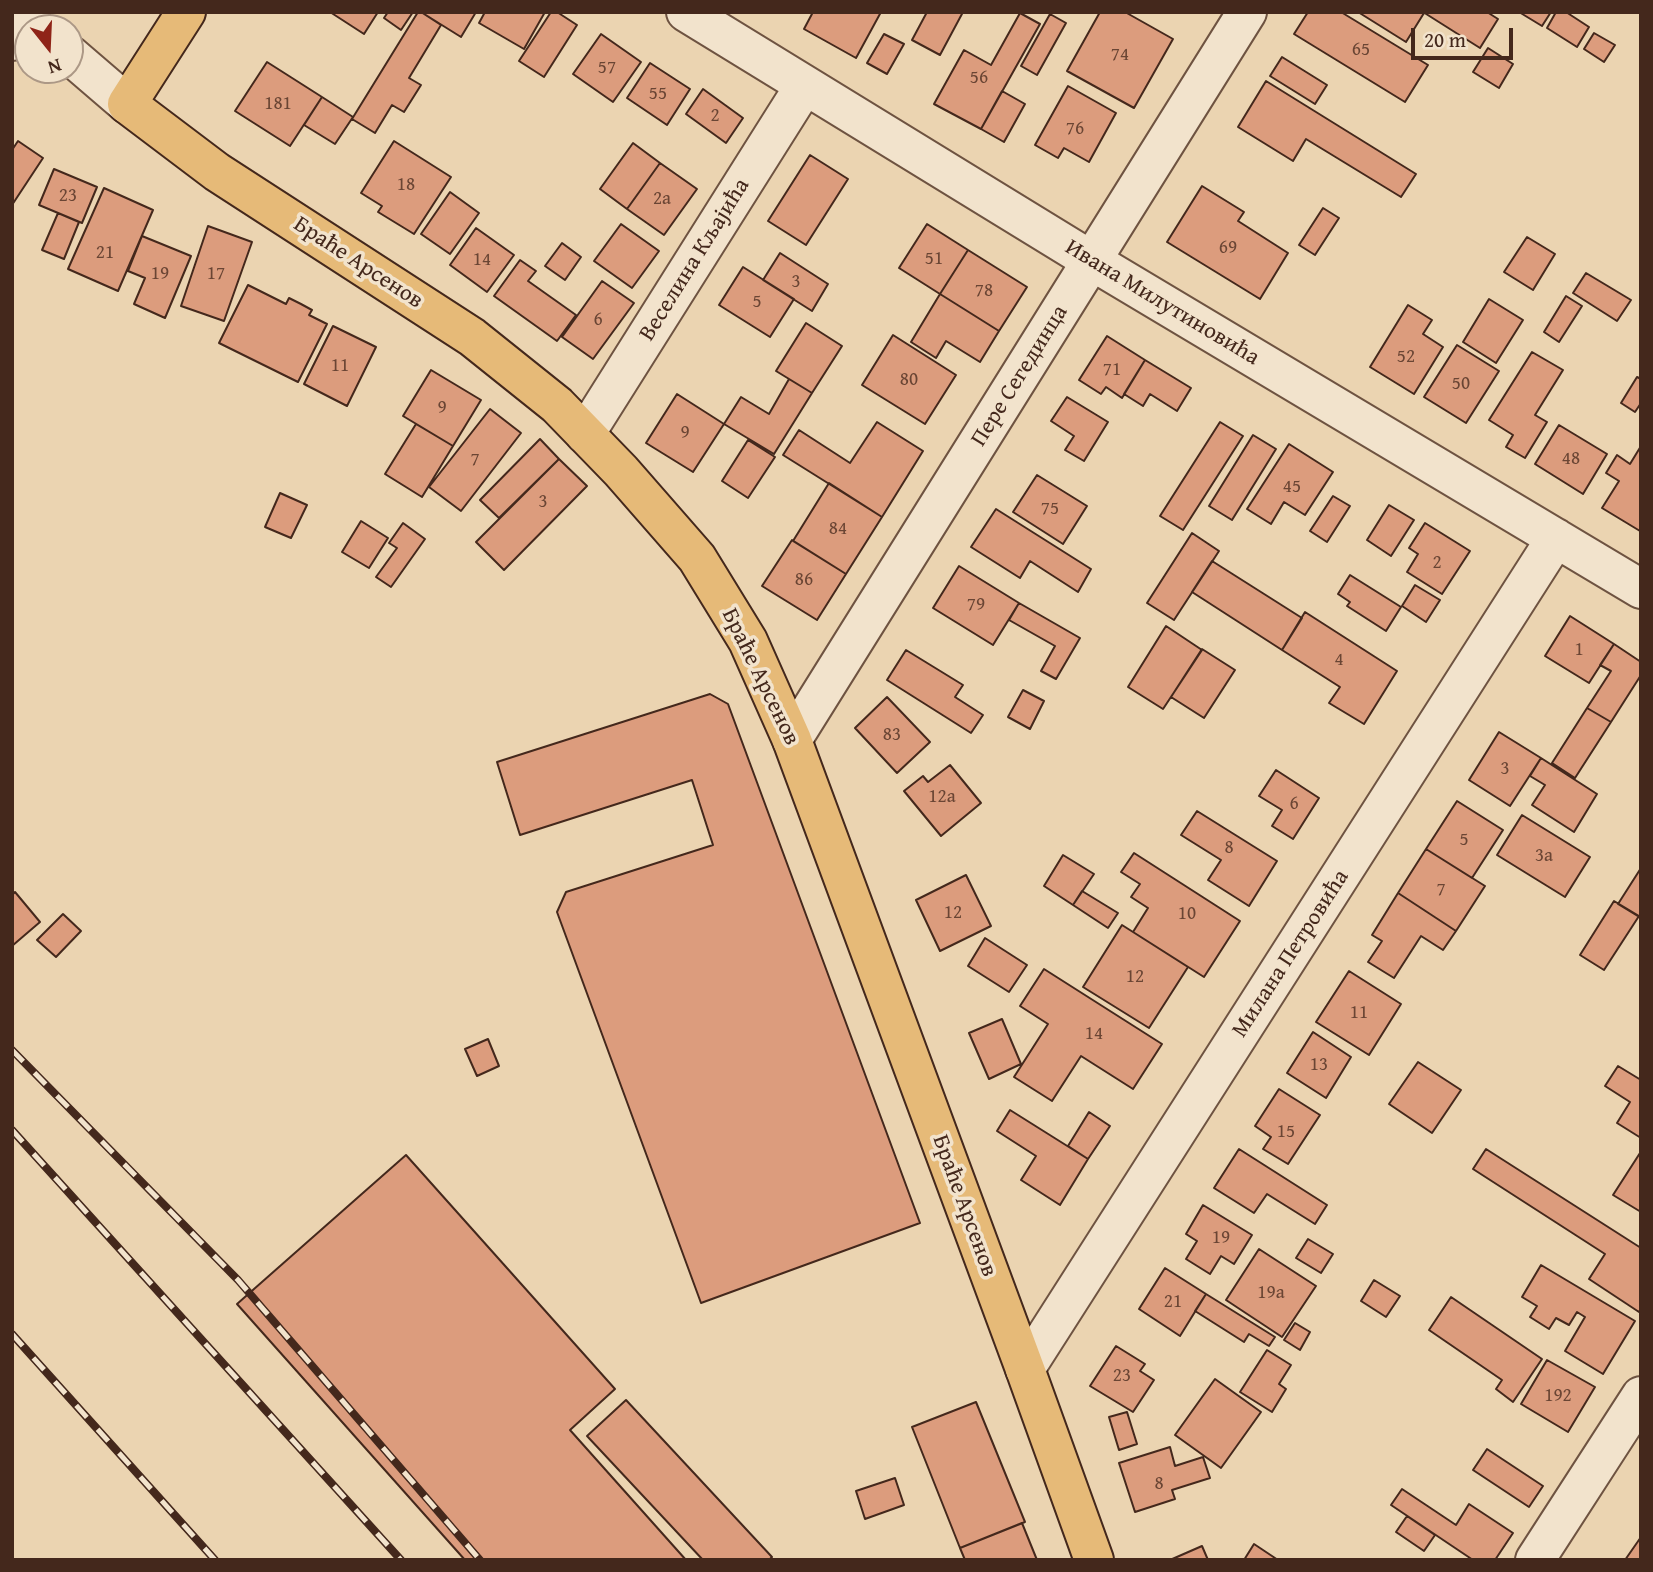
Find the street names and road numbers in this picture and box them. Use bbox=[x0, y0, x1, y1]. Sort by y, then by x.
street label: Веселина Кљајића bbox=[634, 174, 756, 346]
street label: Браће Арсенов bbox=[288, 211, 428, 315]
street label: Ивана Милутиновића bbox=[1060, 234, 1264, 372]
street label: Пере Сегединца bbox=[966, 300, 1074, 452]
street label: Браће Арсенов bbox=[715, 604, 805, 750]
street label: Милана Петровића bbox=[1227, 865, 1355, 1043]
street label: Браће Арсенов bbox=[926, 1131, 1002, 1281]

